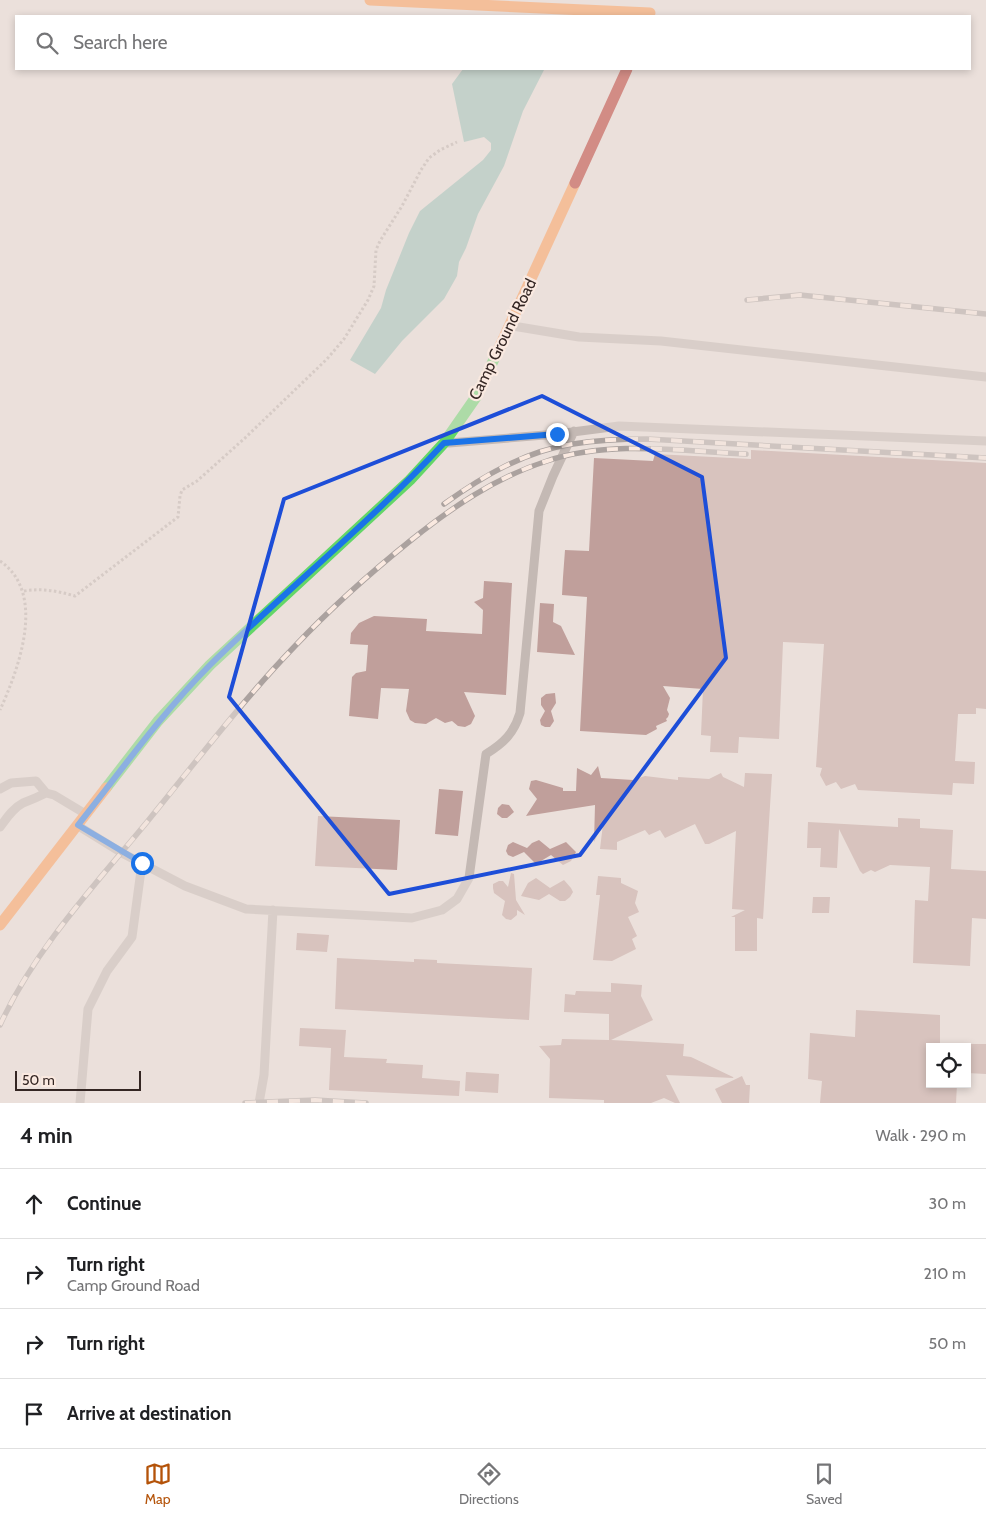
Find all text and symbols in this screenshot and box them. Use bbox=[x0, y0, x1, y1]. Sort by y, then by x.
search box bbox=[15, 15, 971, 70]
icon: search bbox=[33, 29, 61, 57]
text: Search here bbox=[73, 31, 167, 54]
street label: Camp Ground Road bbox=[465, 275, 540, 403]
route end bbox=[546, 423, 569, 446]
route start bbox=[131, 852, 154, 875]
map controls bbox=[926, 1043, 971, 1088]
button: locate bbox=[926, 1043, 971, 1088]
scale bar bbox=[15, 1068, 141, 1091]
text: 50 m bbox=[22, 1071, 55, 1089]
text: 4 min bbox=[20, 1123, 73, 1148]
text: Walk · 290 m bbox=[876, 1126, 966, 1145]
icon: ahead bbox=[20, 1190, 48, 1218]
text: Continue bbox=[67, 1192, 141, 1215]
text: 30 m bbox=[929, 1194, 966, 1213]
text: Turn right bbox=[67, 1253, 145, 1276]
icon: right bbox=[20, 1260, 48, 1288]
text: 210 m bbox=[924, 1264, 966, 1283]
text: Camp Ground Road bbox=[67, 1276, 200, 1295]
icon: right bbox=[20, 1330, 48, 1358]
text: Turn right bbox=[67, 1332, 145, 1355]
text: 50 m bbox=[929, 1334, 966, 1353]
icon: arrive bbox=[20, 1400, 48, 1428]
text: Arrive at destination bbox=[67, 1402, 231, 1425]
tab: Map bbox=[144, 1460, 172, 1508]
tab: Directions bbox=[459, 1460, 519, 1508]
tab: Saved bbox=[806, 1460, 842, 1508]

